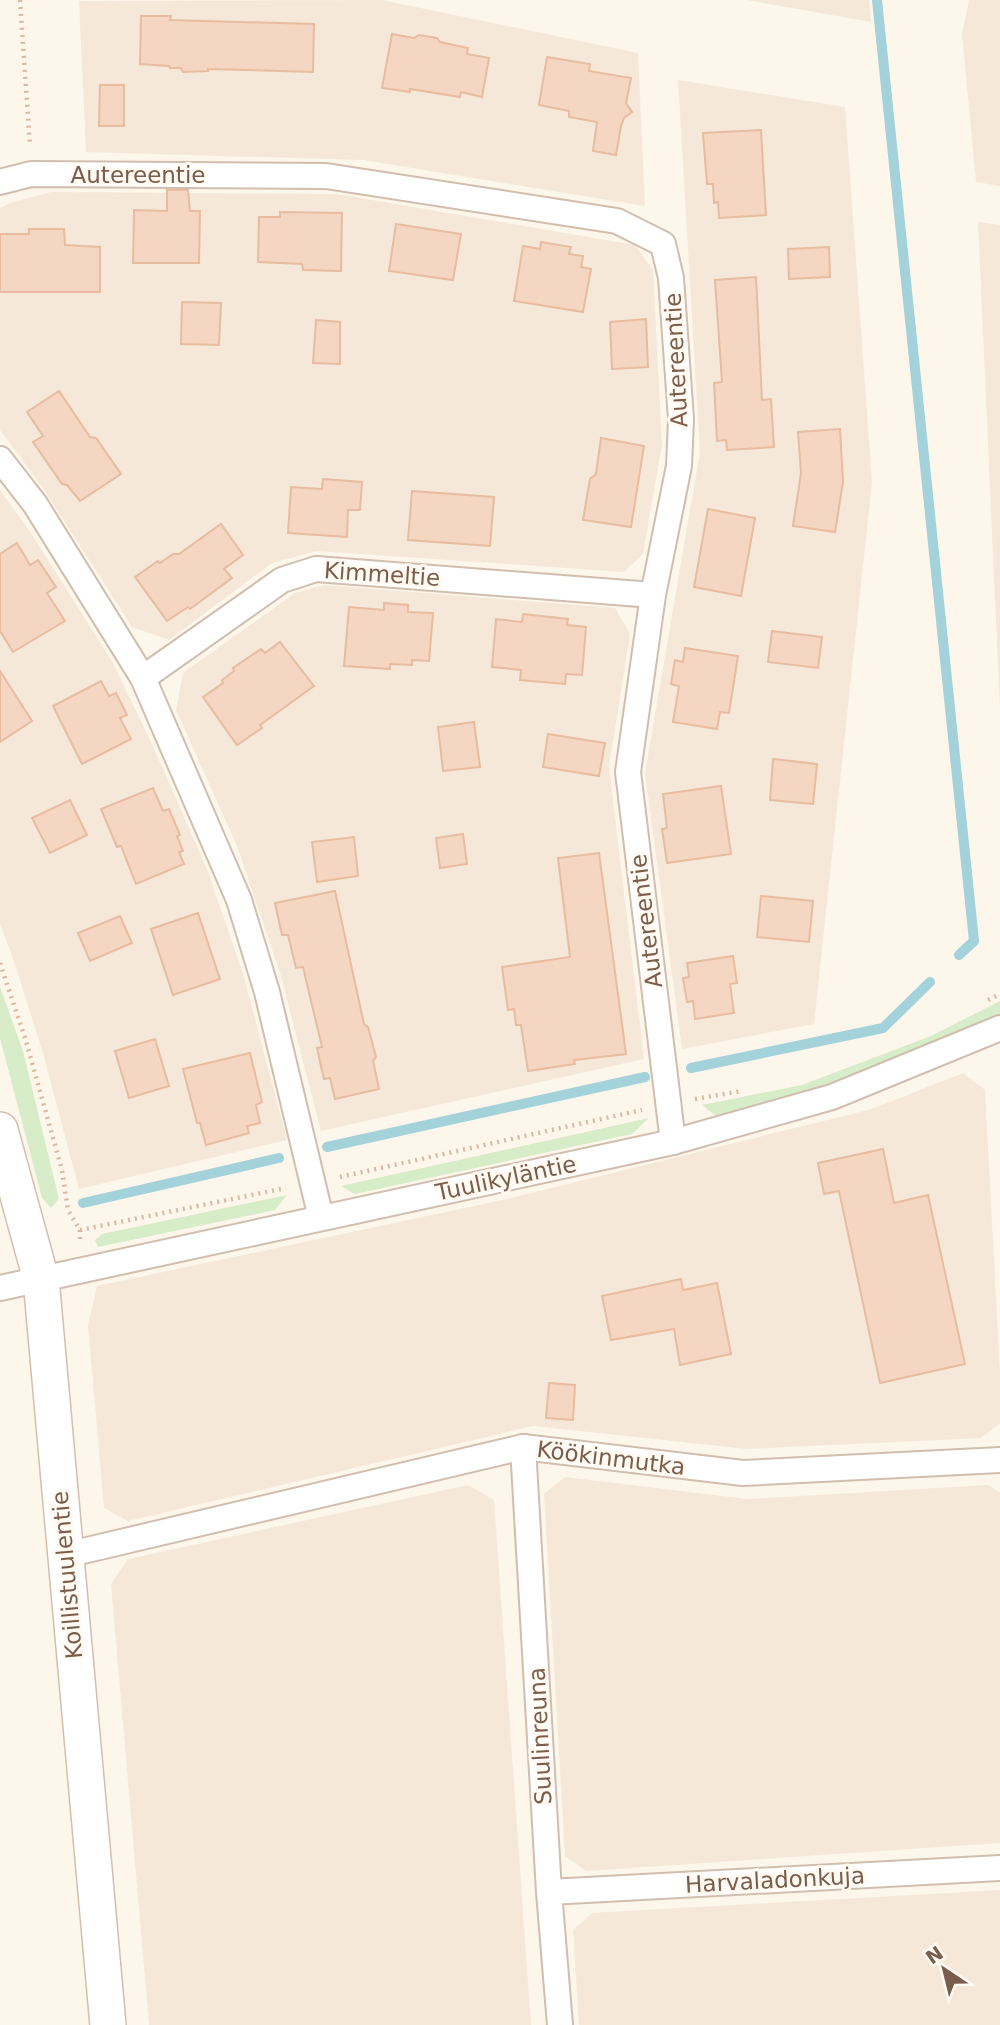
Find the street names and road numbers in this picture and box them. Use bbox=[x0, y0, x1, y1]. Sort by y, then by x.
street label: Autereentie bbox=[71, 162, 205, 188]
street label: Autereentie bbox=[659, 292, 693, 428]
street label: Kimmeltie bbox=[323, 557, 441, 591]
street label: Autereentie bbox=[625, 852, 667, 990]
street label: Tuulikyläntie bbox=[432, 1150, 579, 1206]
street label: Köökinmutka bbox=[535, 1436, 687, 1480]
street label: Koillistuulentie bbox=[47, 1490, 87, 1660]
street label: Suulinreuna bbox=[523, 1667, 557, 1805]
street label: Harvaladonkuja bbox=[684, 1862, 866, 1898]

